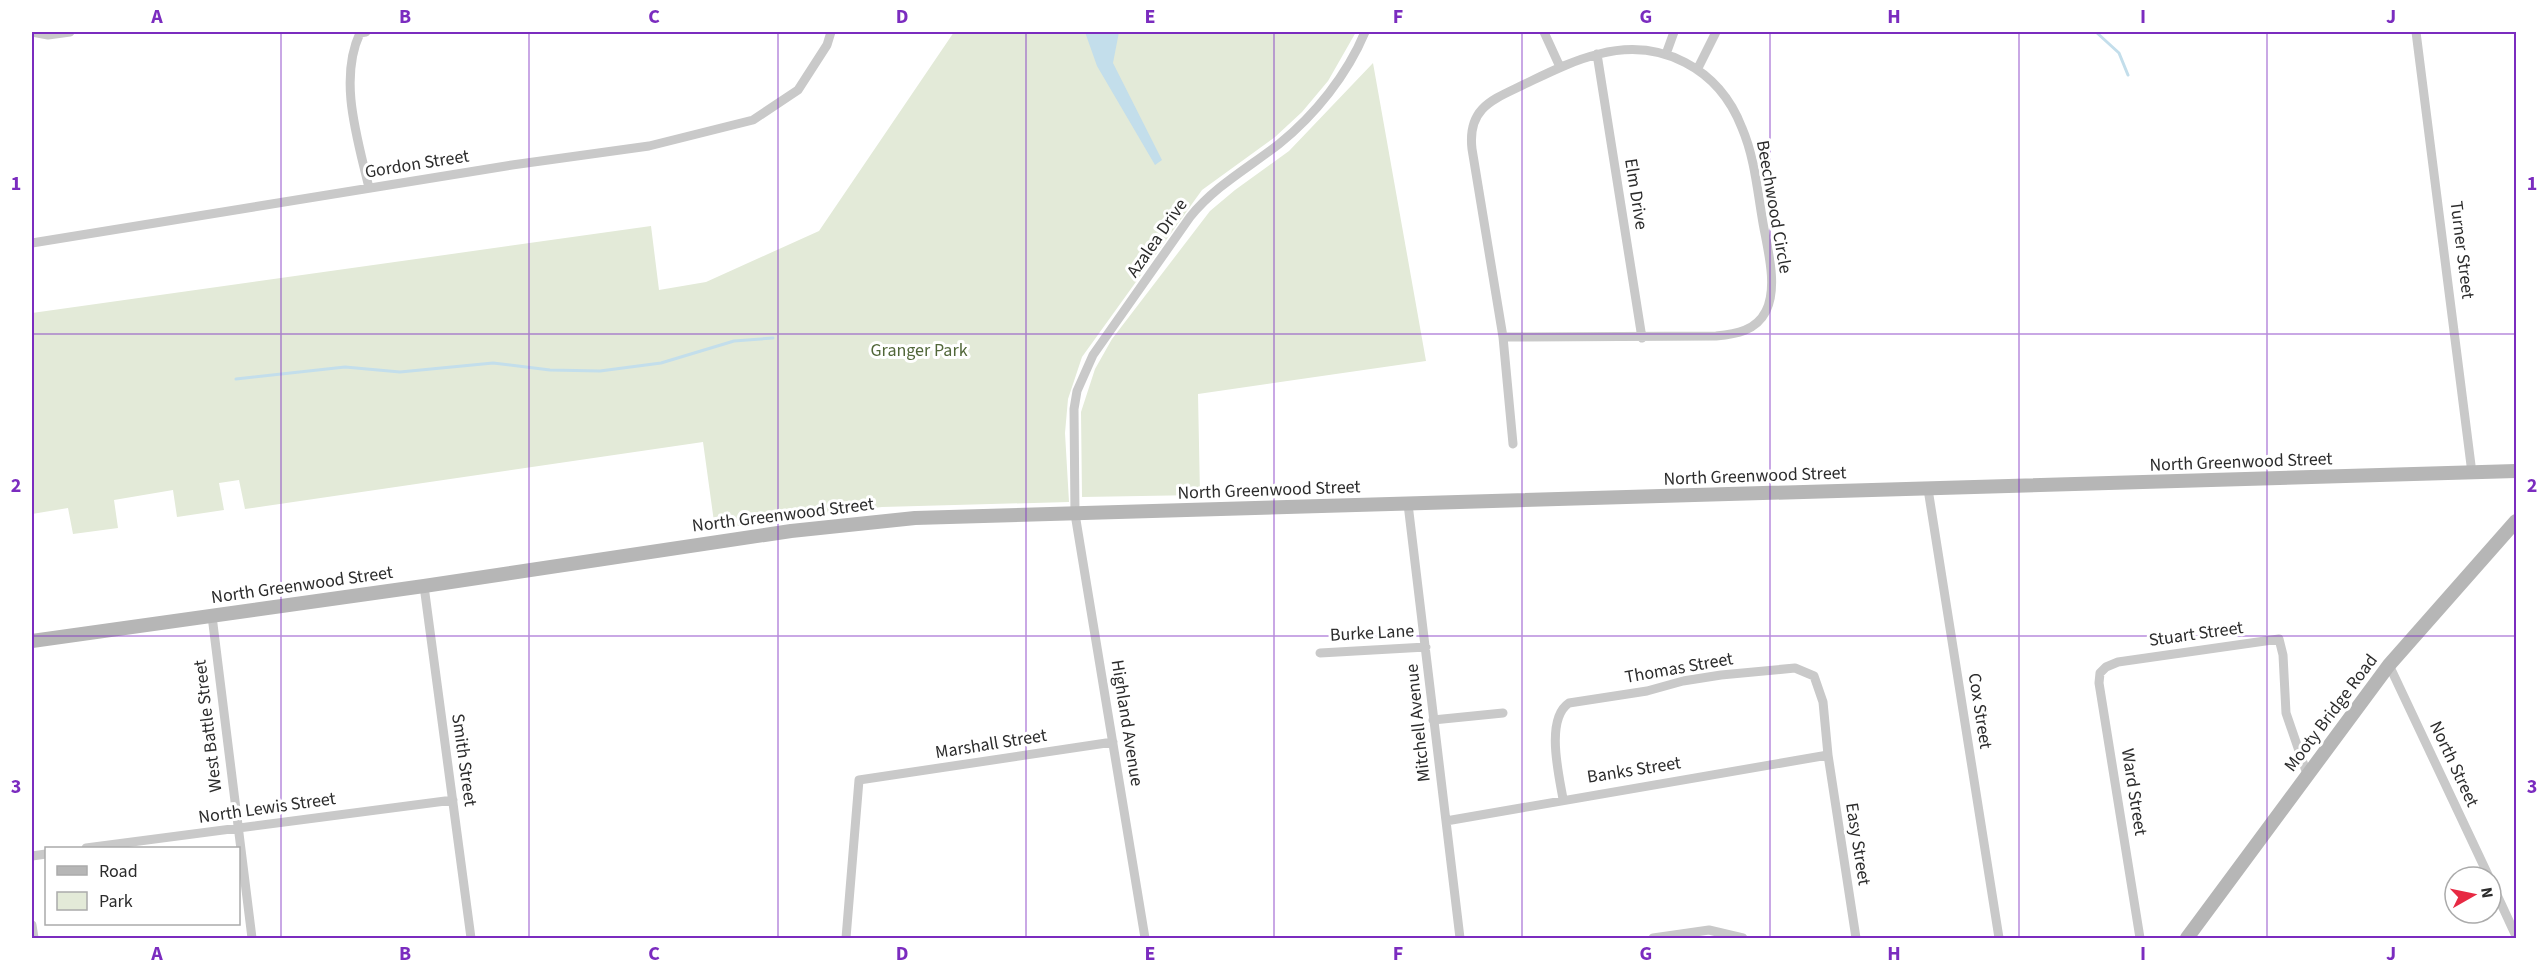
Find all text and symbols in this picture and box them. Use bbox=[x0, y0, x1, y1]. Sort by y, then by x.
text: A bbox=[150, 3, 163, 31]
text: B bbox=[399, 3, 411, 31]
text: C bbox=[648, 3, 660, 31]
text: D bbox=[896, 3, 908, 31]
text: E bbox=[1145, 3, 1155, 31]
text: F bbox=[1393, 3, 1403, 31]
text: G bbox=[1640, 3, 1652, 31]
text: H bbox=[1887, 3, 1901, 31]
text: I bbox=[2140, 3, 2146, 31]
text: J bbox=[2386, 3, 2396, 31]
street label: Beechwood Circle bbox=[1750, 138, 1798, 276]
street label: Gordon Street bbox=[363, 143, 471, 185]
street label: Elm Drive bbox=[1618, 157, 1654, 231]
text: 1 bbox=[11, 170, 21, 198]
text: 1 bbox=[2527, 170, 2537, 198]
street label: Azalea Drive bbox=[1121, 193, 1193, 282]
street label: Turner Street bbox=[2444, 200, 2480, 300]
park label: Granger Park bbox=[870, 338, 968, 363]
street label: North Greenwood Street bbox=[2149, 446, 2333, 478]
street label: North Greenwood Street bbox=[1663, 460, 1847, 492]
text: 2 bbox=[11, 472, 21, 500]
text: 2 bbox=[2527, 472, 2537, 500]
street label: North Greenwood Street bbox=[1177, 474, 1361, 506]
street label: North Greenwood Street bbox=[691, 491, 875, 539]
street label: North Greenwood Street bbox=[210, 560, 394, 610]
street label: Stuart Street bbox=[2147, 615, 2245, 653]
street label: Burke Lane bbox=[1329, 618, 1415, 648]
street label: Thomas Street bbox=[1623, 646, 1735, 690]
street label: Mooty Bridge Road bbox=[2278, 649, 2384, 777]
street label: West Battle Street bbox=[187, 658, 229, 794]
street label: Highland Avenue bbox=[1105, 658, 1149, 788]
street label: Mitchell Avenue bbox=[1399, 663, 1437, 783]
street label: Cox Street bbox=[1962, 671, 1998, 751]
street label: Smith Street bbox=[445, 712, 483, 808]
street label: North Street bbox=[2423, 717, 2485, 811]
street label: Marshall Street bbox=[933, 723, 1049, 765]
street label: Ward Street bbox=[2115, 747, 2153, 837]
street label: Banks Street bbox=[1585, 750, 1683, 790]
text: 3 bbox=[11, 773, 21, 801]
text: 3 bbox=[2527, 773, 2537, 801]
street label: North Lewis Street bbox=[197, 786, 337, 830]
street label: Easy Street bbox=[1839, 801, 1877, 887]
legend bbox=[45, 847, 240, 925]
text: Road bbox=[99, 859, 138, 884]
north arrow bbox=[2443, 865, 2503, 925]
text: N bbox=[2475, 886, 2499, 900]
text: Park bbox=[99, 889, 133, 914]
text: A bbox=[150, 940, 163, 968]
text: B bbox=[399, 940, 411, 968]
text: C bbox=[648, 940, 660, 968]
text: D bbox=[896, 940, 908, 968]
text: E bbox=[1145, 940, 1155, 968]
text: F bbox=[1393, 940, 1403, 968]
text: G bbox=[1640, 940, 1652, 968]
text: H bbox=[1887, 940, 1901, 968]
text: I bbox=[2140, 940, 2146, 968]
text: J bbox=[2386, 940, 2396, 968]

